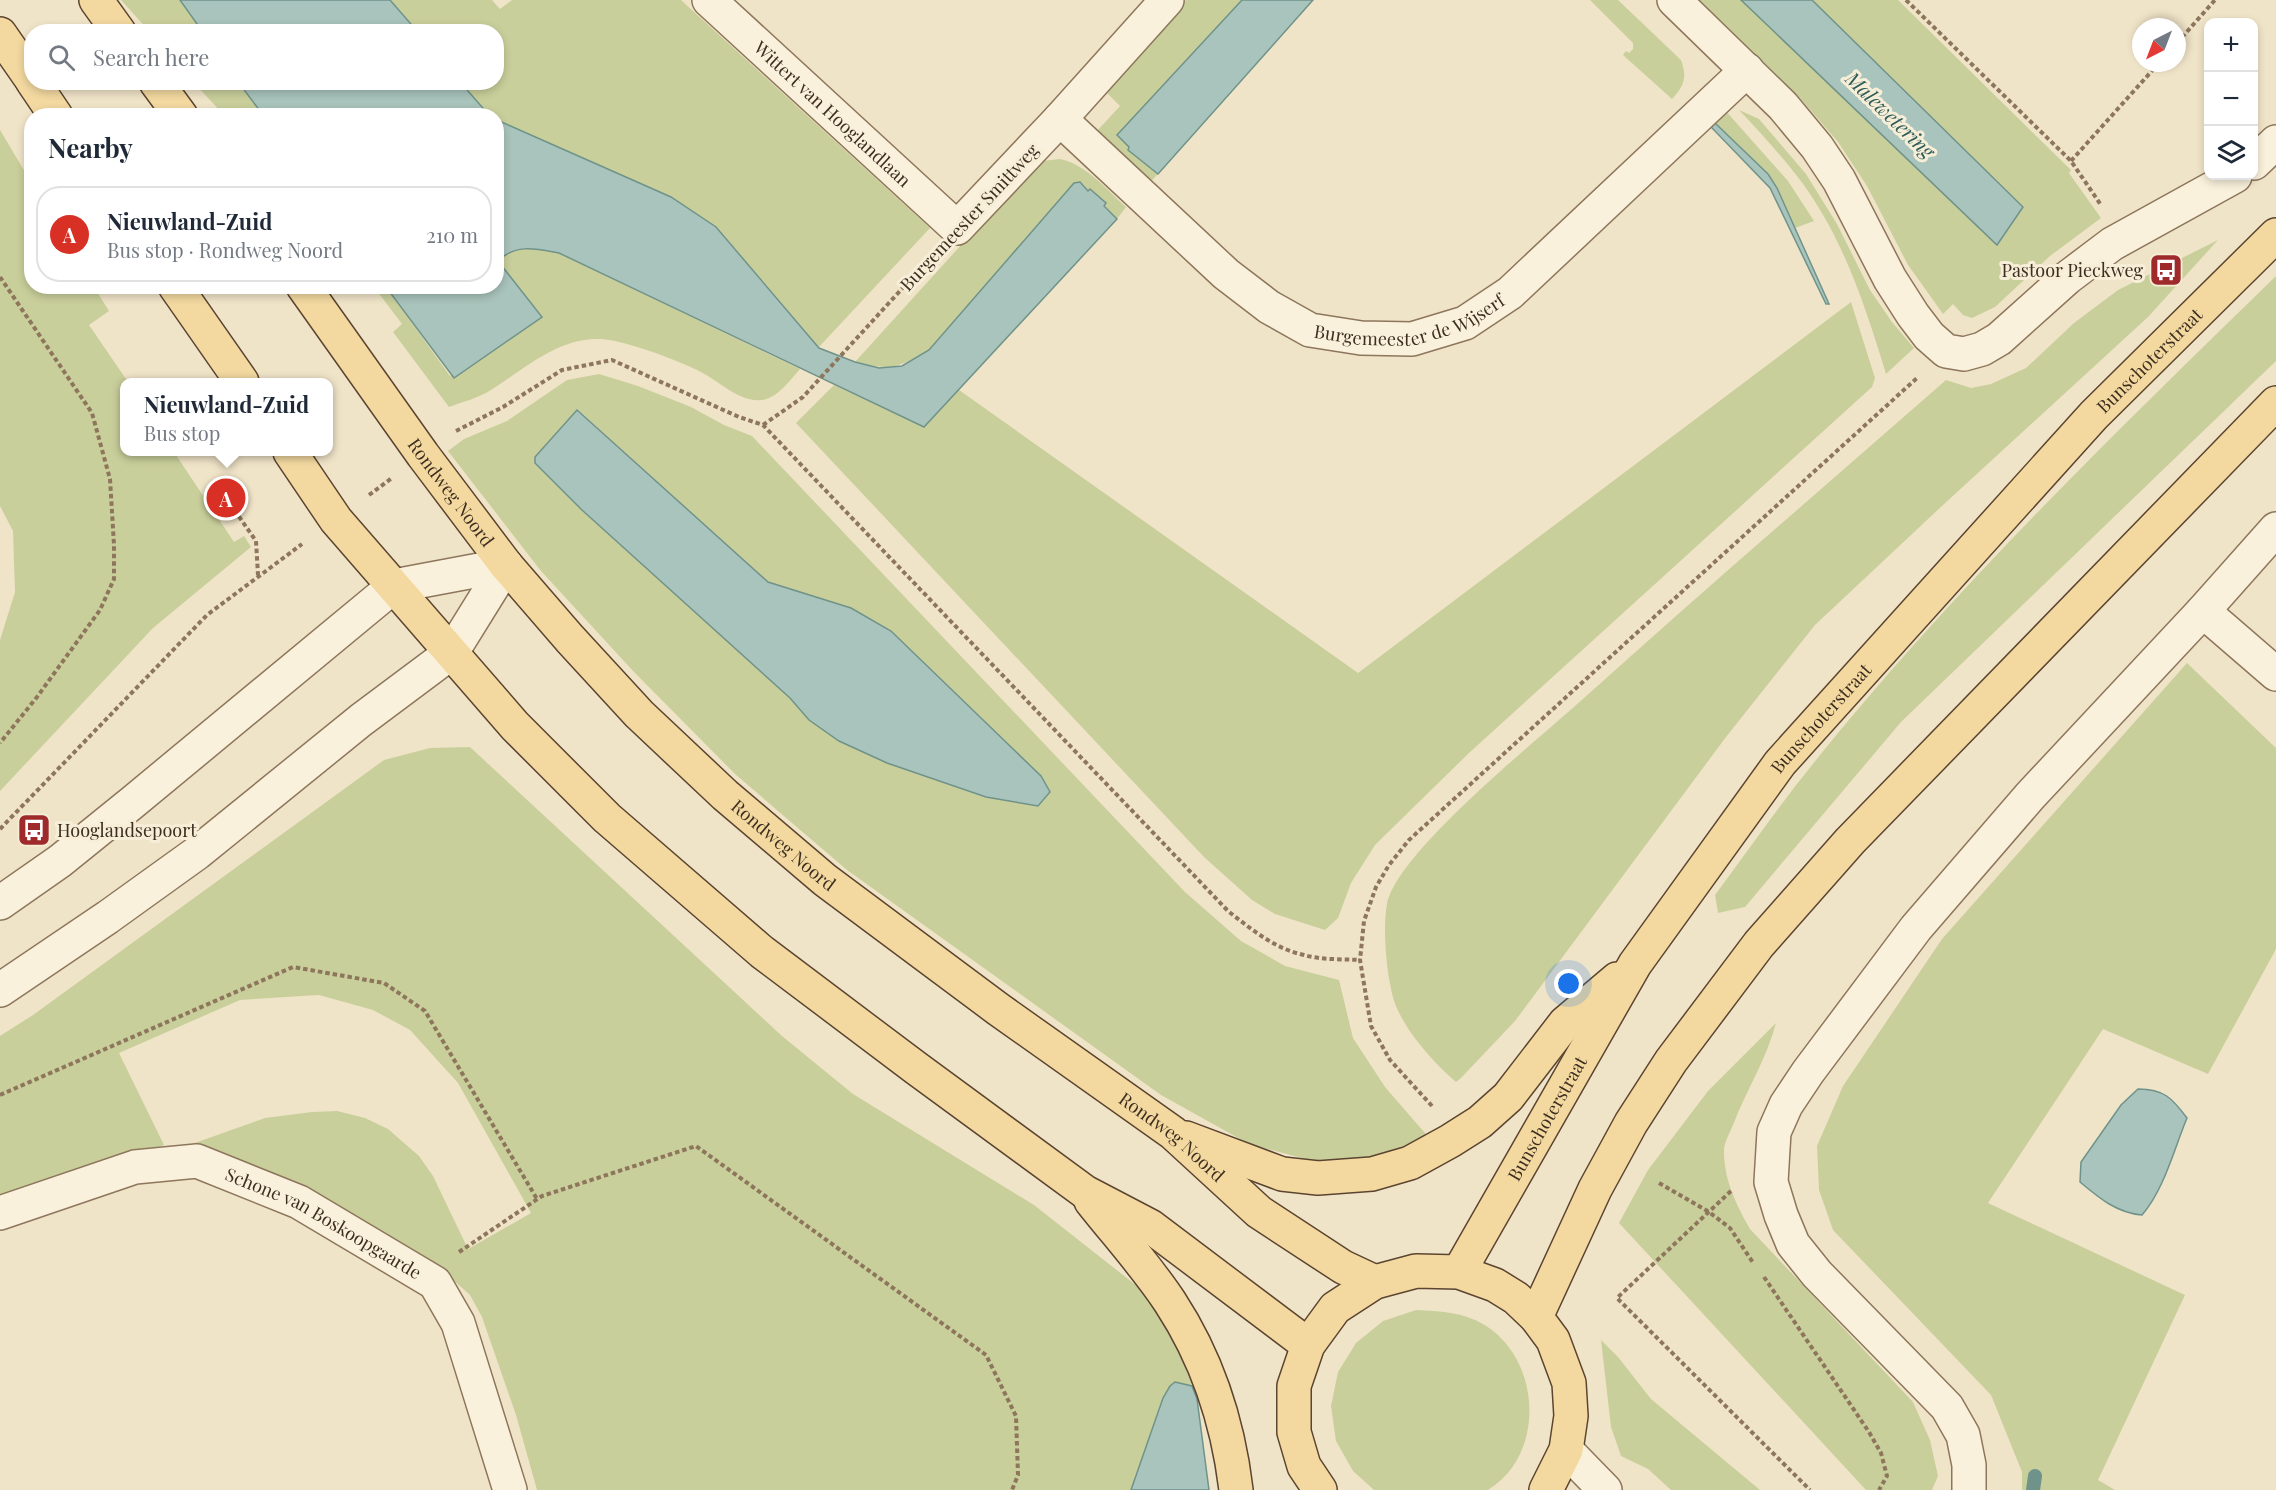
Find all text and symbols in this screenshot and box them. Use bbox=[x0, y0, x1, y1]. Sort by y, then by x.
north arrow bbox=[2132, 18, 2186, 72]
map controls bbox=[2204, 18, 2258, 180]
button: + bbox=[2204, 18, 2258, 72]
search box bbox=[24, 24, 504, 90]
street label: Wittert van Hooglandlaan bbox=[748, 35, 916, 192]
icon: search bbox=[45, 41, 78, 74]
text: Search here bbox=[93, 42, 209, 72]
water label: Malewetering bbox=[1840, 64, 1943, 165]
button: − bbox=[2204, 72, 2258, 126]
button: layers bbox=[2204, 126, 2258, 180]
text: Nearby bbox=[48, 130, 133, 165]
street label: Burgemeester Smittweg bbox=[894, 138, 1044, 296]
text: Nieuwland-Zuid bbox=[107, 206, 272, 236]
text: A bbox=[63, 221, 76, 248]
text: 210 m bbox=[426, 221, 478, 248]
text: Bus stop · Rondweg Noord bbox=[107, 236, 343, 263]
bus stop icon: Pastoor Pieckweg bbox=[2148, 252, 2184, 288]
place label: Pastoor Pieckweg bbox=[2002, 258, 2143, 282]
street label: Burgemeester de Wijserf bbox=[1313, 287, 1511, 351]
street label: Bunschoterstraat bbox=[2091, 302, 2208, 418]
popup bbox=[120, 378, 333, 456]
text: Nieuwland-Zuid bbox=[144, 389, 309, 419]
text: Bus stop bbox=[144, 419, 220, 446]
street label: Rondweg Noord bbox=[403, 433, 500, 552]
pin: A bbox=[206, 476, 246, 520]
street label: Bunschoterstraat bbox=[1765, 658, 1877, 778]
street label: Rondweg Noord bbox=[726, 794, 841, 896]
bus stop icon: Hooglandsepoort bbox=[16, 812, 52, 848]
place label: Hooglandsepoort bbox=[57, 818, 197, 842]
your location bbox=[1554, 969, 1583, 998]
street label: Bunschoterstraat bbox=[1502, 1051, 1592, 1185]
street label: Rondweg Noord bbox=[1114, 1087, 1230, 1187]
street label: Schone van Boskoopgaarde bbox=[222, 1162, 426, 1284]

